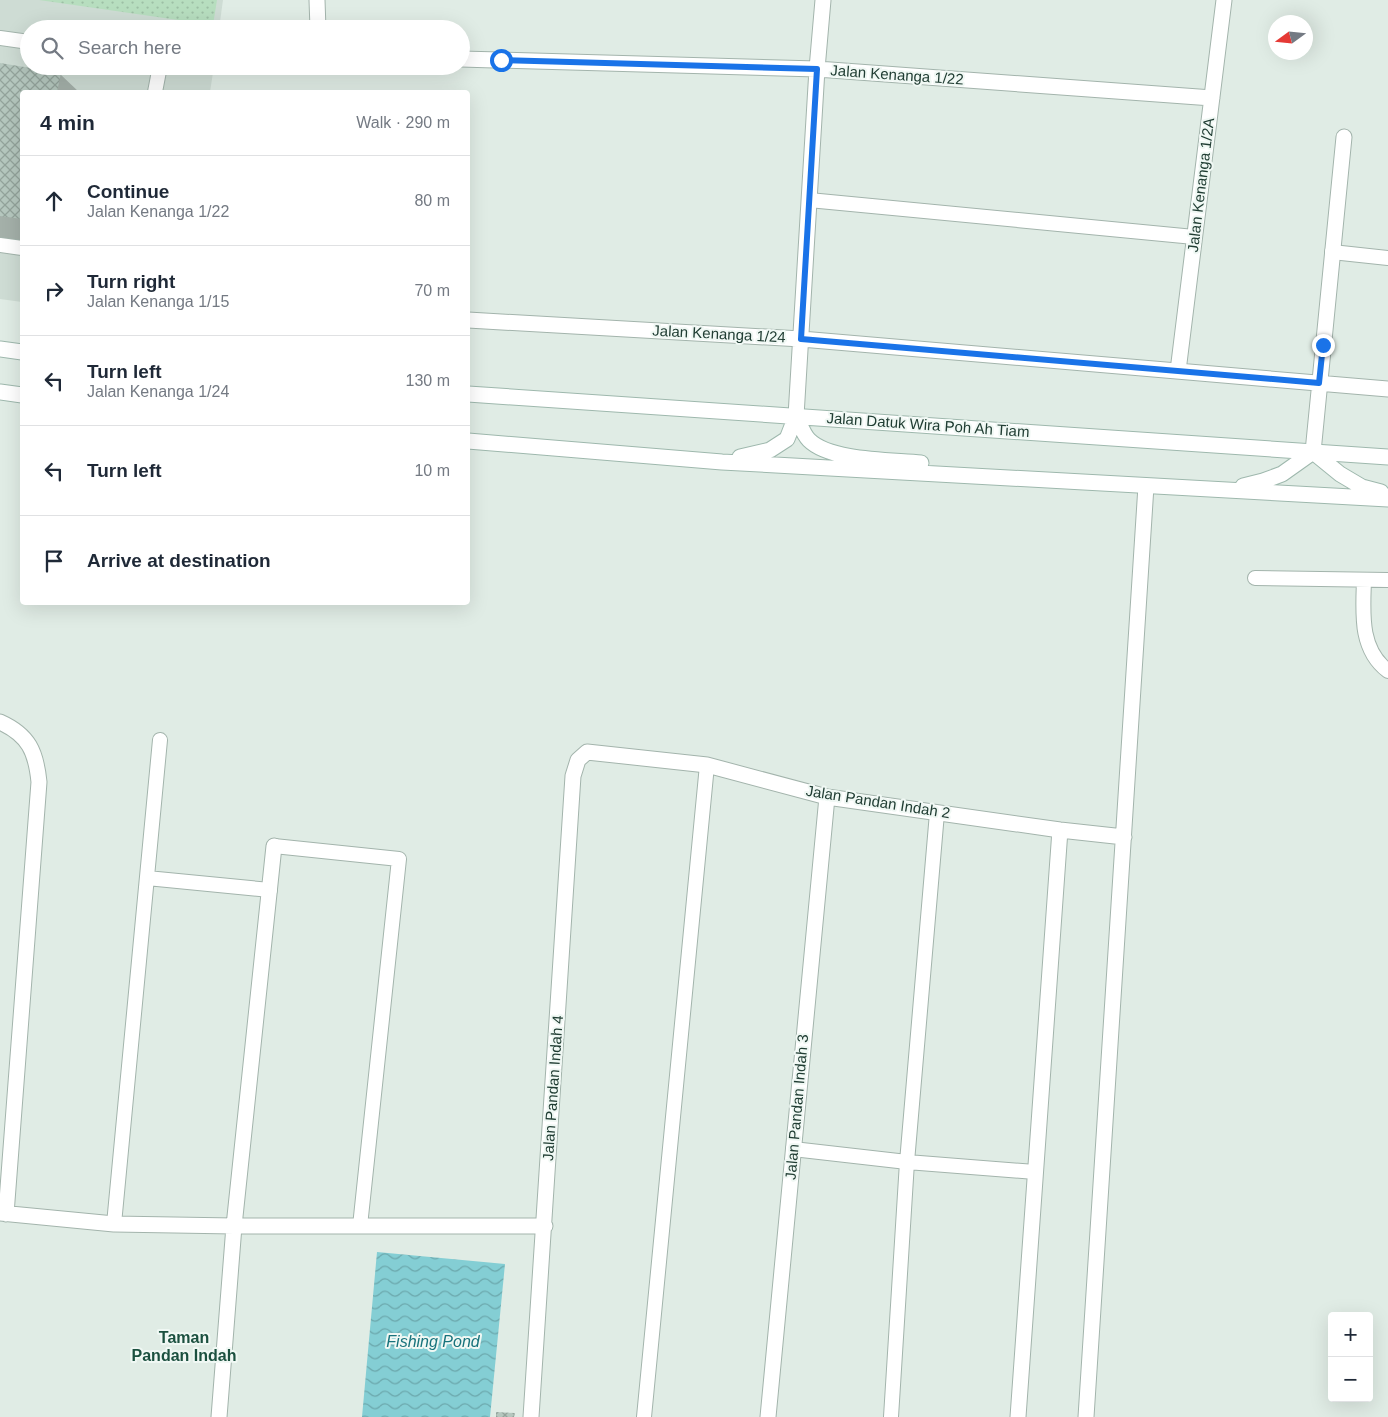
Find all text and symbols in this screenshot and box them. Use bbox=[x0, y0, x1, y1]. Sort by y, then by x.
north arrow bbox=[1268, 15, 1313, 60]
search box bbox=[20, 20, 470, 75]
icon: search bbox=[38, 34, 66, 62]
text: Search here bbox=[78, 37, 182, 58]
route start bbox=[490, 49, 513, 72]
street label: Jalan Kenanga 1/22 bbox=[830, 61, 964, 88]
text: 4 min bbox=[40, 111, 95, 134]
text: Walk · 290 m bbox=[356, 114, 450, 131]
street label: Jalan Kenanga 1/2A bbox=[1184, 117, 1217, 253]
text: Continue bbox=[87, 181, 169, 202]
icon: ahead bbox=[40, 187, 68, 215]
text: 80 m bbox=[414, 192, 450, 209]
text: Jalan Kenanga 1/22 bbox=[87, 203, 229, 220]
text: Turn right bbox=[87, 271, 175, 292]
icon: right bbox=[40, 277, 68, 305]
text: 70 m bbox=[414, 282, 450, 299]
text: Jalan Kenanga 1/15 bbox=[87, 293, 229, 310]
street label: Jalan Kenanga 1/24 bbox=[652, 322, 786, 345]
route end bbox=[1312, 334, 1335, 357]
text: Turn left bbox=[87, 361, 162, 382]
icon: left bbox=[40, 367, 68, 395]
text: 130 m bbox=[406, 372, 450, 389]
text: Jalan Kenanga 1/24 bbox=[87, 383, 229, 400]
street label: Jalan Datuk Wira Poh Ah Tiam bbox=[826, 409, 1030, 440]
icon: left bbox=[40, 457, 68, 485]
text: Turn left bbox=[87, 460, 162, 481]
text: 10 m bbox=[414, 462, 450, 479]
icon: arrive bbox=[40, 547, 68, 575]
text: Arrive at destination bbox=[87, 550, 271, 571]
street label: Jalan Pandan Indah 2 bbox=[805, 782, 951, 821]
street label: Jalan Pandan Indah 4 bbox=[539, 1015, 566, 1161]
street label: Jalan Pandan Indah 3 bbox=[782, 1034, 811, 1180]
map controls bbox=[1328, 1312, 1373, 1402]
button: + bbox=[1328, 1312, 1373, 1357]
district label: Taman Pandan Indah bbox=[132, 1329, 236, 1364]
water label: Fishing Pond bbox=[386, 1333, 481, 1350]
button: − bbox=[1328, 1357, 1373, 1402]

